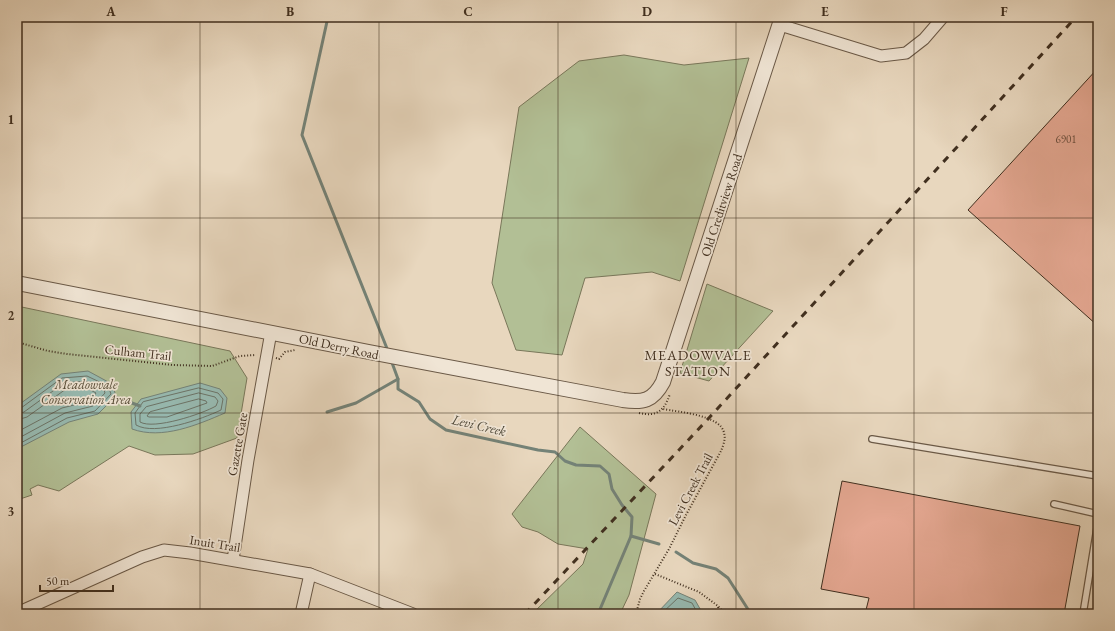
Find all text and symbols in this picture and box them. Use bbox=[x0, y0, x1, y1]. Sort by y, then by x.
text: A bbox=[105, 3, 116, 20]
text: B bbox=[286, 3, 294, 20]
text: C bbox=[463, 3, 473, 20]
text: D bbox=[642, 3, 652, 20]
text: E bbox=[821, 3, 829, 20]
text: F bbox=[1000, 3, 1008, 20]
text: 1 bbox=[8, 111, 15, 128]
house number: 6901 bbox=[1055, 132, 1077, 146]
street label: Old Creditview Road bbox=[697, 151, 746, 259]
text: 2 bbox=[8, 307, 15, 324]
street label: Old Derry Road bbox=[297, 330, 381, 363]
street label: Culham Trail bbox=[104, 341, 172, 364]
district label: MEADOWVALE STATION bbox=[644, 346, 752, 380]
park label: Meadowvale Conservation Area bbox=[41, 376, 131, 408]
water label: Levi Creek bbox=[449, 410, 509, 440]
street label: Gazette Gate bbox=[224, 411, 251, 477]
street label: Levi Creek Trail bbox=[664, 450, 717, 528]
text: 3 bbox=[8, 503, 15, 520]
street label: Inuit Trail bbox=[188, 531, 242, 556]
scale bar bbox=[40, 567, 113, 593]
text: 50 m bbox=[46, 573, 70, 589]

